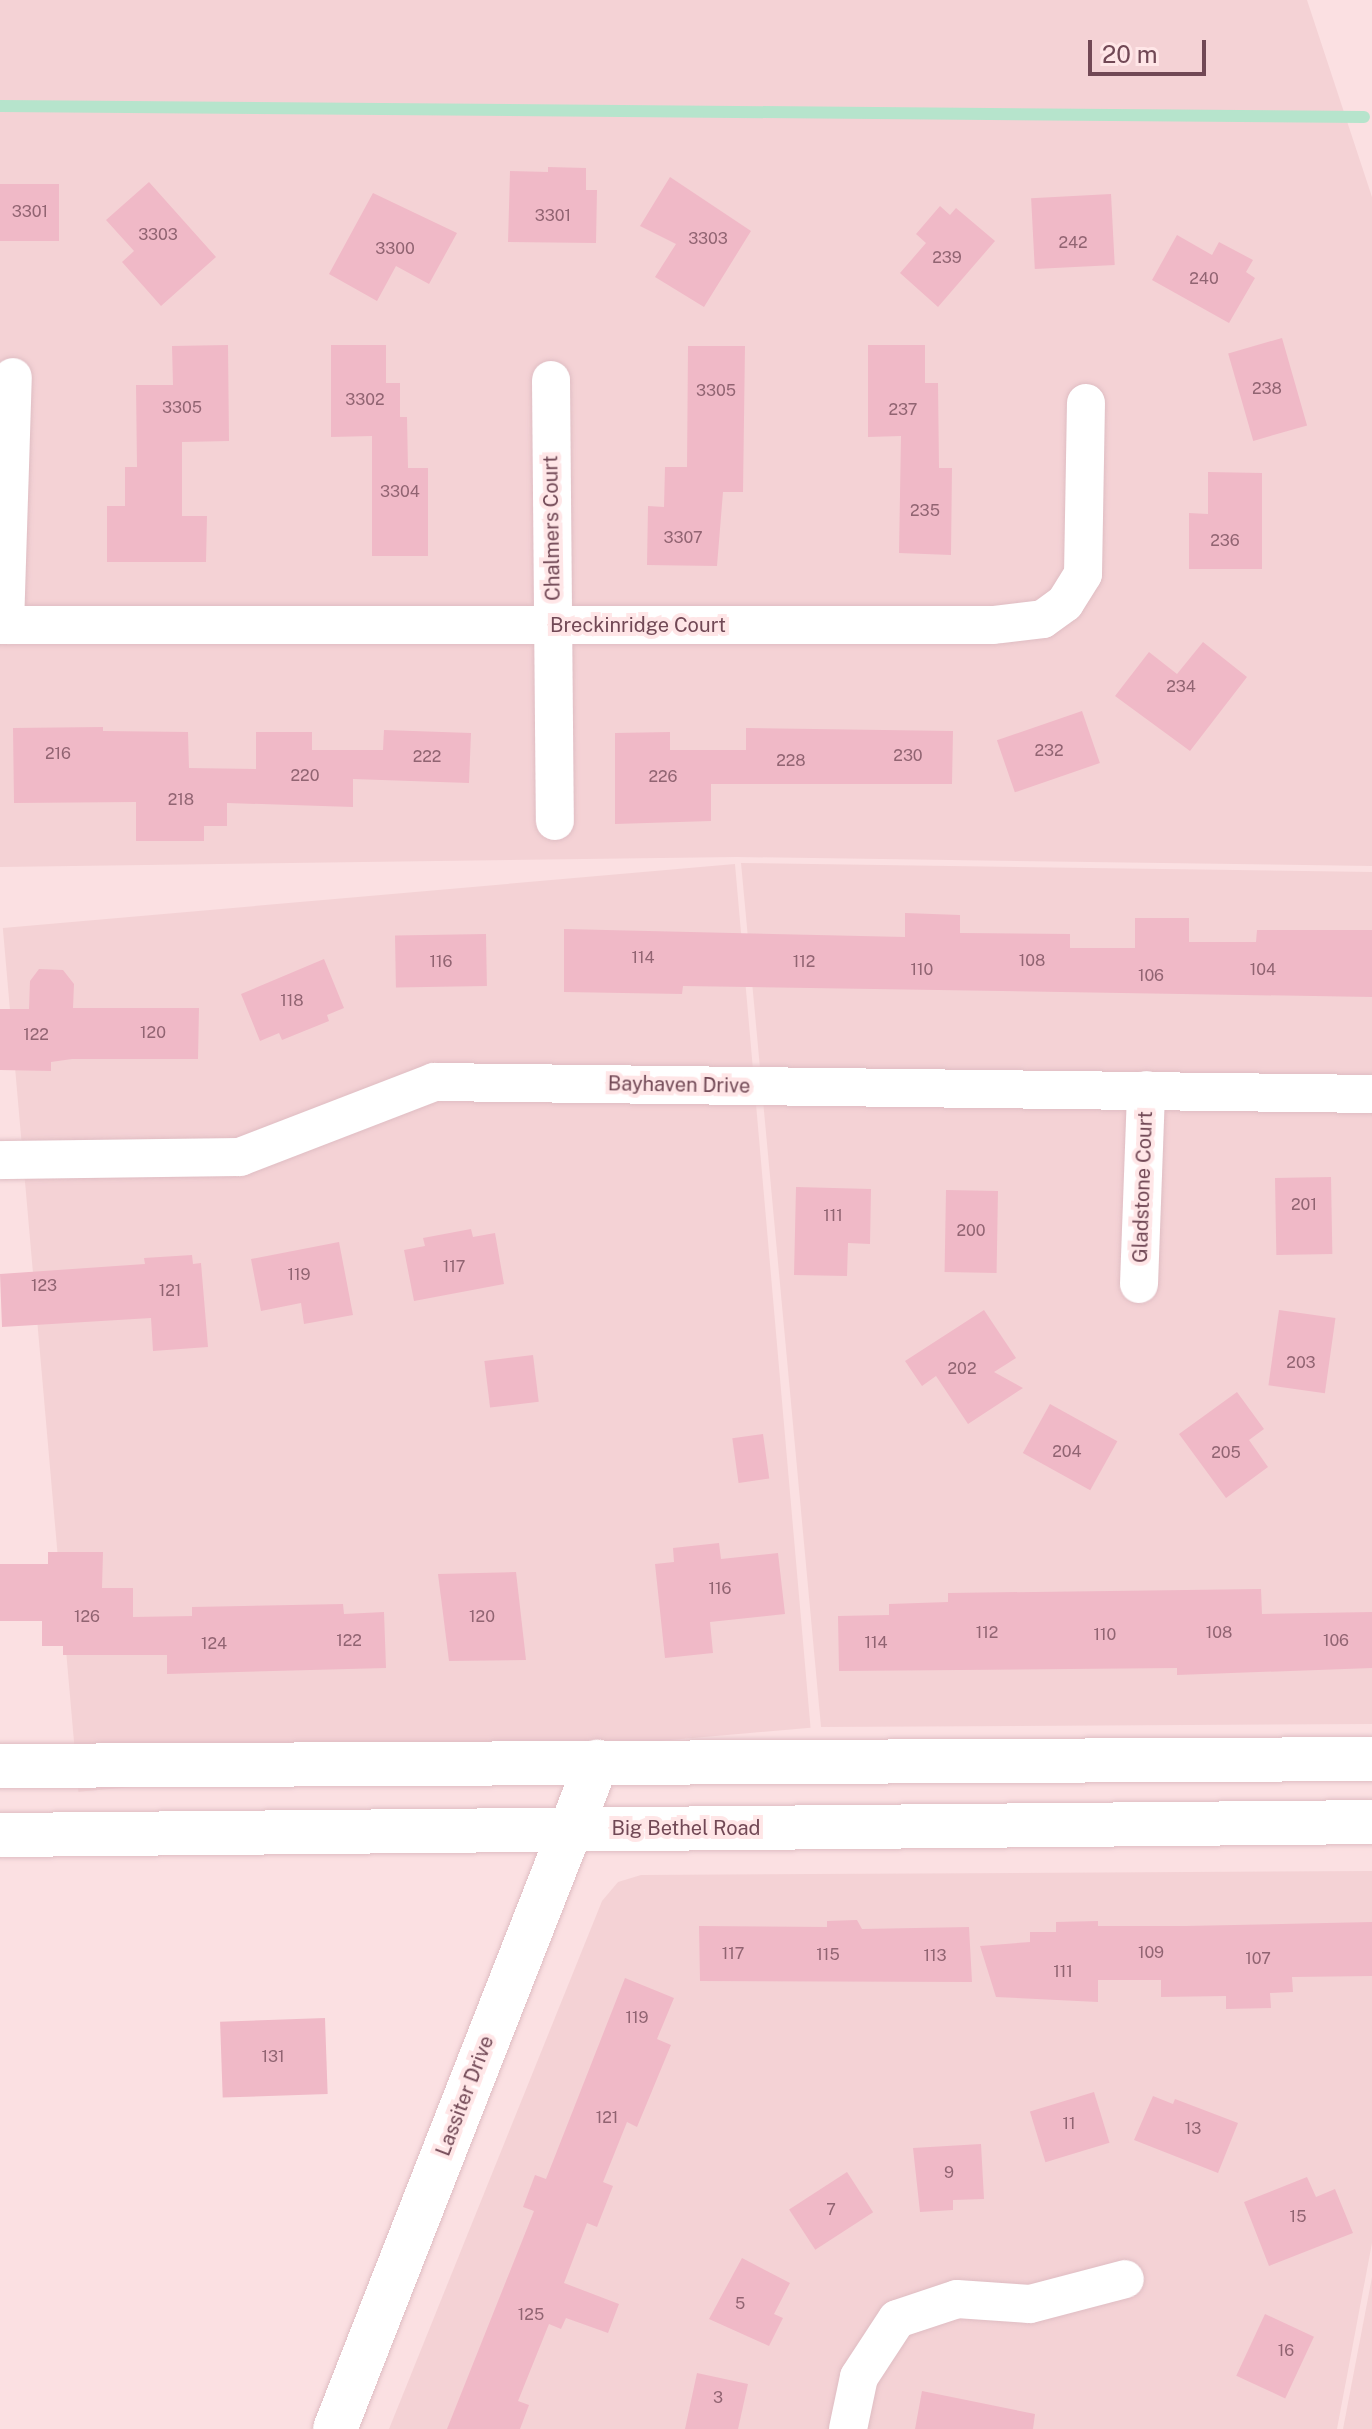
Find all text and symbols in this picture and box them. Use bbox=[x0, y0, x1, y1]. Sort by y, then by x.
scale bar bbox=[1092, 24, 1210, 74]
text: 20 m bbox=[1102, 40, 1158, 68]
house number: 3301 bbox=[12, 202, 48, 222]
house number: 3301 bbox=[535, 206, 571, 226]
house number: 3303 bbox=[138, 225, 178, 245]
house number: 3303 bbox=[688, 229, 728, 249]
house number: 242 bbox=[1058, 233, 1088, 253]
house number: 3300 bbox=[375, 239, 415, 259]
house number: 239 bbox=[932, 248, 962, 268]
house number: 240 bbox=[1189, 269, 1219, 289]
house number: 238 bbox=[1252, 379, 1282, 399]
house number: 3305 bbox=[696, 381, 736, 401]
house number: 3302 bbox=[345, 390, 385, 410]
house number: 3305 bbox=[162, 398, 202, 418]
house number: 237 bbox=[889, 400, 917, 420]
street label: Chalmers Court bbox=[539, 455, 565, 601]
house number: 3304 bbox=[380, 482, 420, 502]
house number: 235 bbox=[910, 501, 940, 521]
house number: 3307 bbox=[663, 528, 703, 548]
house number: 236 bbox=[1210, 531, 1240, 551]
street label: Breckinridge Court bbox=[550, 613, 726, 637]
house number: 234 bbox=[1166, 677, 1196, 697]
house number: 232 bbox=[1034, 741, 1064, 761]
house number: 216 bbox=[45, 744, 71, 764]
house number: 230 bbox=[893, 746, 923, 766]
house number: 222 bbox=[413, 747, 441, 767]
house number: 228 bbox=[776, 751, 806, 771]
house number: 220 bbox=[291, 766, 319, 786]
house number: 226 bbox=[648, 767, 678, 787]
house number: 218 bbox=[168, 790, 194, 810]
house number: 114 bbox=[631, 948, 655, 968]
house number: 108 bbox=[1019, 951, 1045, 971]
house number: 116 bbox=[430, 952, 452, 972]
house number: 112 bbox=[793, 952, 815, 972]
house number: 110 bbox=[911, 960, 933, 980]
house number: 104 bbox=[1250, 960, 1276, 980]
house number: 106 bbox=[1138, 966, 1164, 986]
house number: 118 bbox=[280, 991, 304, 1011]
house number: 120 bbox=[140, 1023, 166, 1043]
house number: 122 bbox=[23, 1025, 49, 1045]
street label: Bayhaven Drive bbox=[608, 1072, 750, 1098]
street label: Gladstone Court bbox=[1128, 1111, 1158, 1263]
house number: 201 bbox=[1291, 1195, 1317, 1215]
house number: 111 bbox=[823, 1206, 843, 1226]
house number: 200 bbox=[956, 1221, 986, 1241]
house number: 117 bbox=[443, 1257, 465, 1277]
house number: 119 bbox=[287, 1265, 311, 1285]
house number: 123 bbox=[31, 1276, 57, 1296]
house number: 121 bbox=[159, 1281, 181, 1301]
house number: 203 bbox=[1286, 1353, 1316, 1373]
house number: 202 bbox=[948, 1359, 976, 1379]
house number: 204 bbox=[1052, 1442, 1082, 1462]
house number: 205 bbox=[1211, 1443, 1241, 1463]
house number: 116 bbox=[709, 1579, 731, 1599]
house number: 126 bbox=[74, 1607, 100, 1627]
house number: 120 bbox=[469, 1607, 495, 1627]
house number: 112 bbox=[976, 1623, 998, 1643]
house number: 108 bbox=[1206, 1623, 1232, 1643]
house number: 110 bbox=[1094, 1625, 1116, 1645]
house number: 122 bbox=[336, 1631, 362, 1651]
house number: 106 bbox=[1323, 1631, 1349, 1651]
house number: 114 bbox=[864, 1633, 888, 1653]
house number: 124 bbox=[201, 1634, 227, 1654]
street label: Big Bethel Road bbox=[612, 1816, 760, 1840]
house number: 109 bbox=[1138, 1943, 1164, 1963]
house number: 117 bbox=[722, 1944, 744, 1964]
house number: 115 bbox=[816, 1945, 840, 1965]
house number: 113 bbox=[923, 1946, 947, 1966]
house number: 107 bbox=[1245, 1949, 1271, 1969]
house number: 111 bbox=[1053, 1962, 1073, 1982]
house number: 119 bbox=[625, 2008, 649, 2028]
street label: Lassiter Drive bbox=[431, 2033, 499, 2159]
house number: 131 bbox=[261, 2047, 285, 2067]
house number: 121 bbox=[596, 2108, 618, 2128]
house number: 11 bbox=[1062, 2114, 1076, 2134]
house number: 13 bbox=[1185, 2119, 1201, 2139]
house number: 9 bbox=[944, 2163, 954, 2183]
house number: 7 bbox=[826, 2200, 836, 2220]
house number: 15 bbox=[1290, 2207, 1306, 2227]
house number: 5 bbox=[735, 2294, 745, 2314]
house number: 125 bbox=[518, 2305, 544, 2325]
house number: 16 bbox=[1278, 2341, 1294, 2361]
house number: 3 bbox=[713, 2388, 723, 2408]

